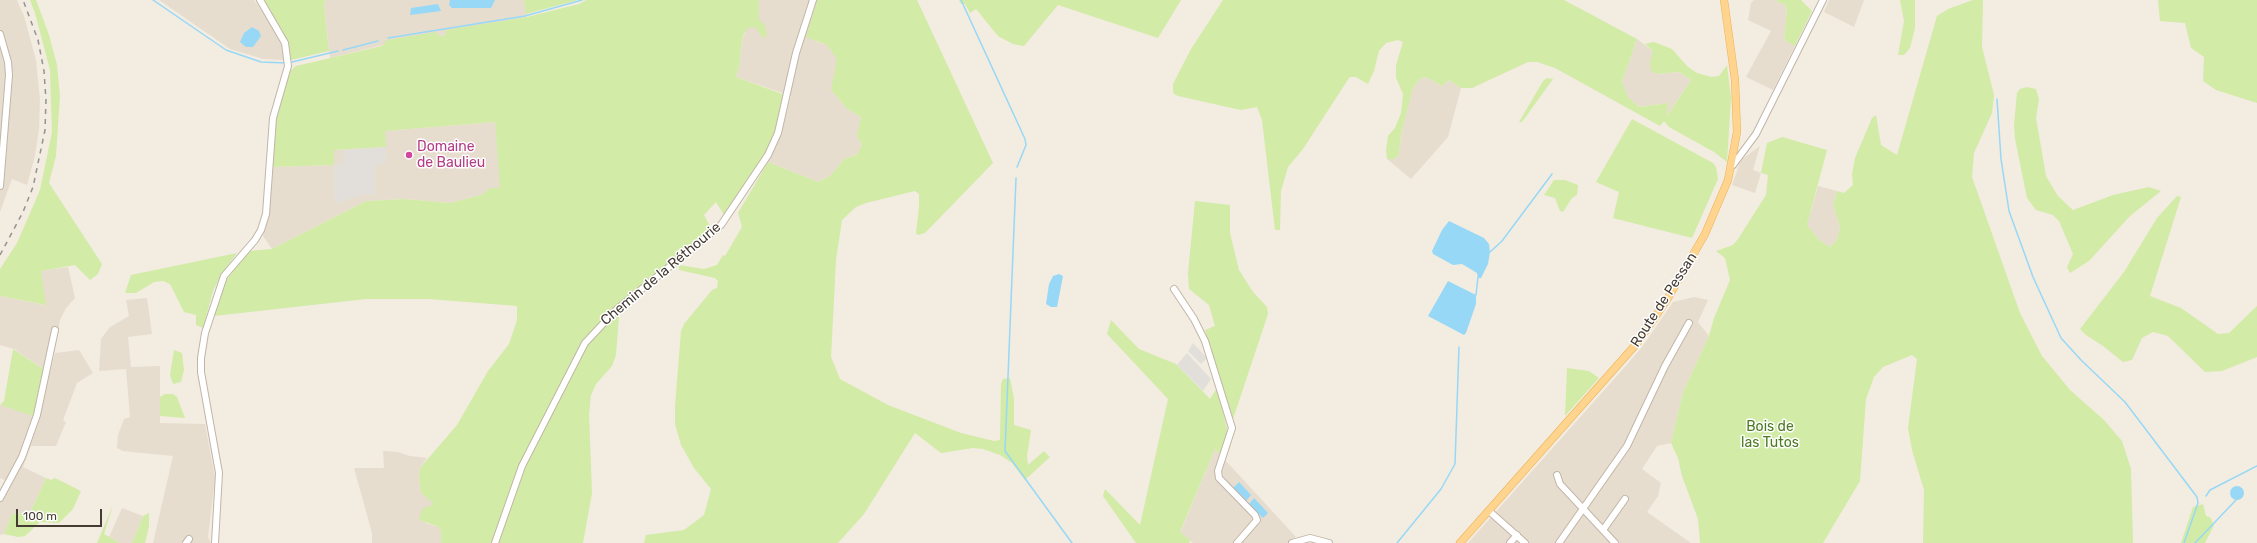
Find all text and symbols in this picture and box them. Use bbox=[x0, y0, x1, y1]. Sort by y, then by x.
place label: Domaine de Baulieu bbox=[417, 139, 485, 172]
marker: Domaine de Baulieu bbox=[404, 150, 414, 160]
street label: Chemin de la Réthourie bbox=[598, 219, 724, 329]
street label: Route de Pessan bbox=[1627, 250, 1701, 350]
park label: Bois de las Tutos bbox=[1741, 419, 1799, 452]
scale bar bbox=[18, 501, 104, 527]
text: 100 m bbox=[23, 509, 57, 523]

